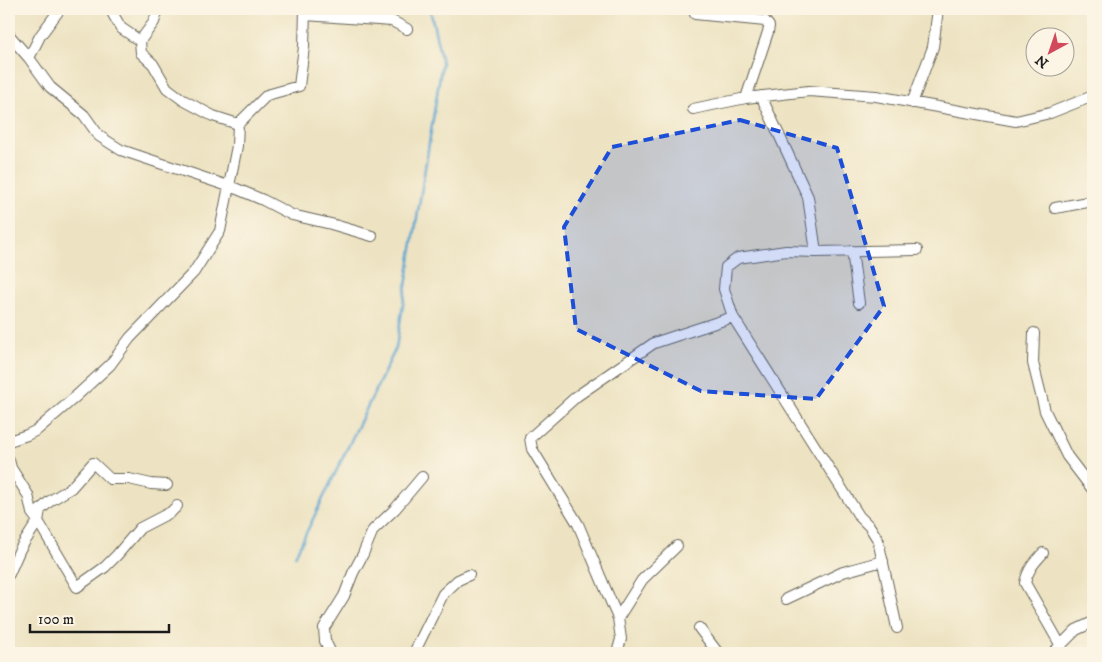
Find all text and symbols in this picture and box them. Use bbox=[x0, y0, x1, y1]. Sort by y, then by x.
north arrow bbox=[1024, 28, 1074, 78]
text: N bbox=[1032, 50, 1052, 72]
scale bar bbox=[30, 602, 169, 634]
text: 100 m bbox=[38, 610, 74, 629]

